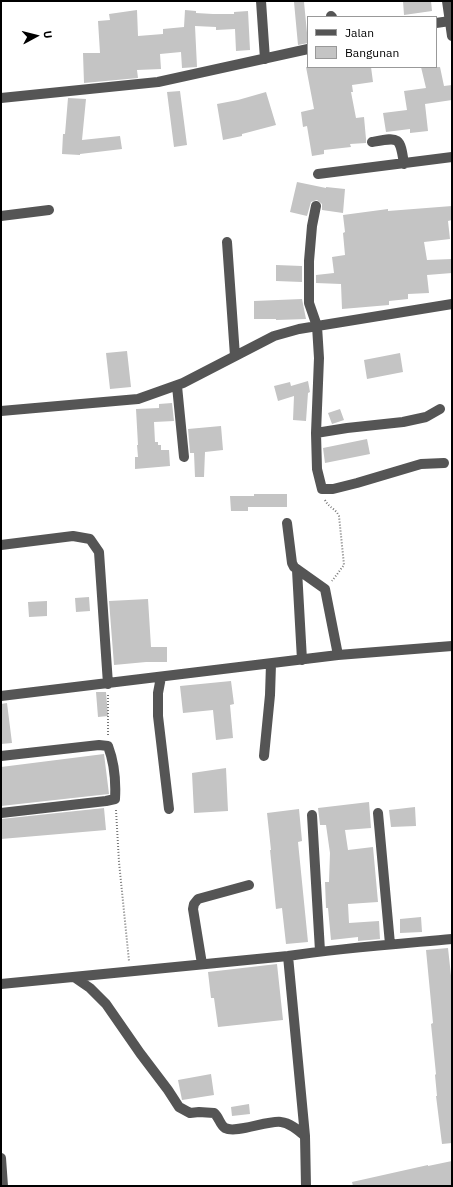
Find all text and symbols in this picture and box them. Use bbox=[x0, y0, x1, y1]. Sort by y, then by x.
north arrow bbox=[16, 16, 56, 56]
legend bbox=[307, 16, 437, 68]
text: Jalan bbox=[345, 25, 374, 40]
text: U bbox=[40, 30, 55, 39]
text: Bangunan bbox=[345, 45, 399, 60]

